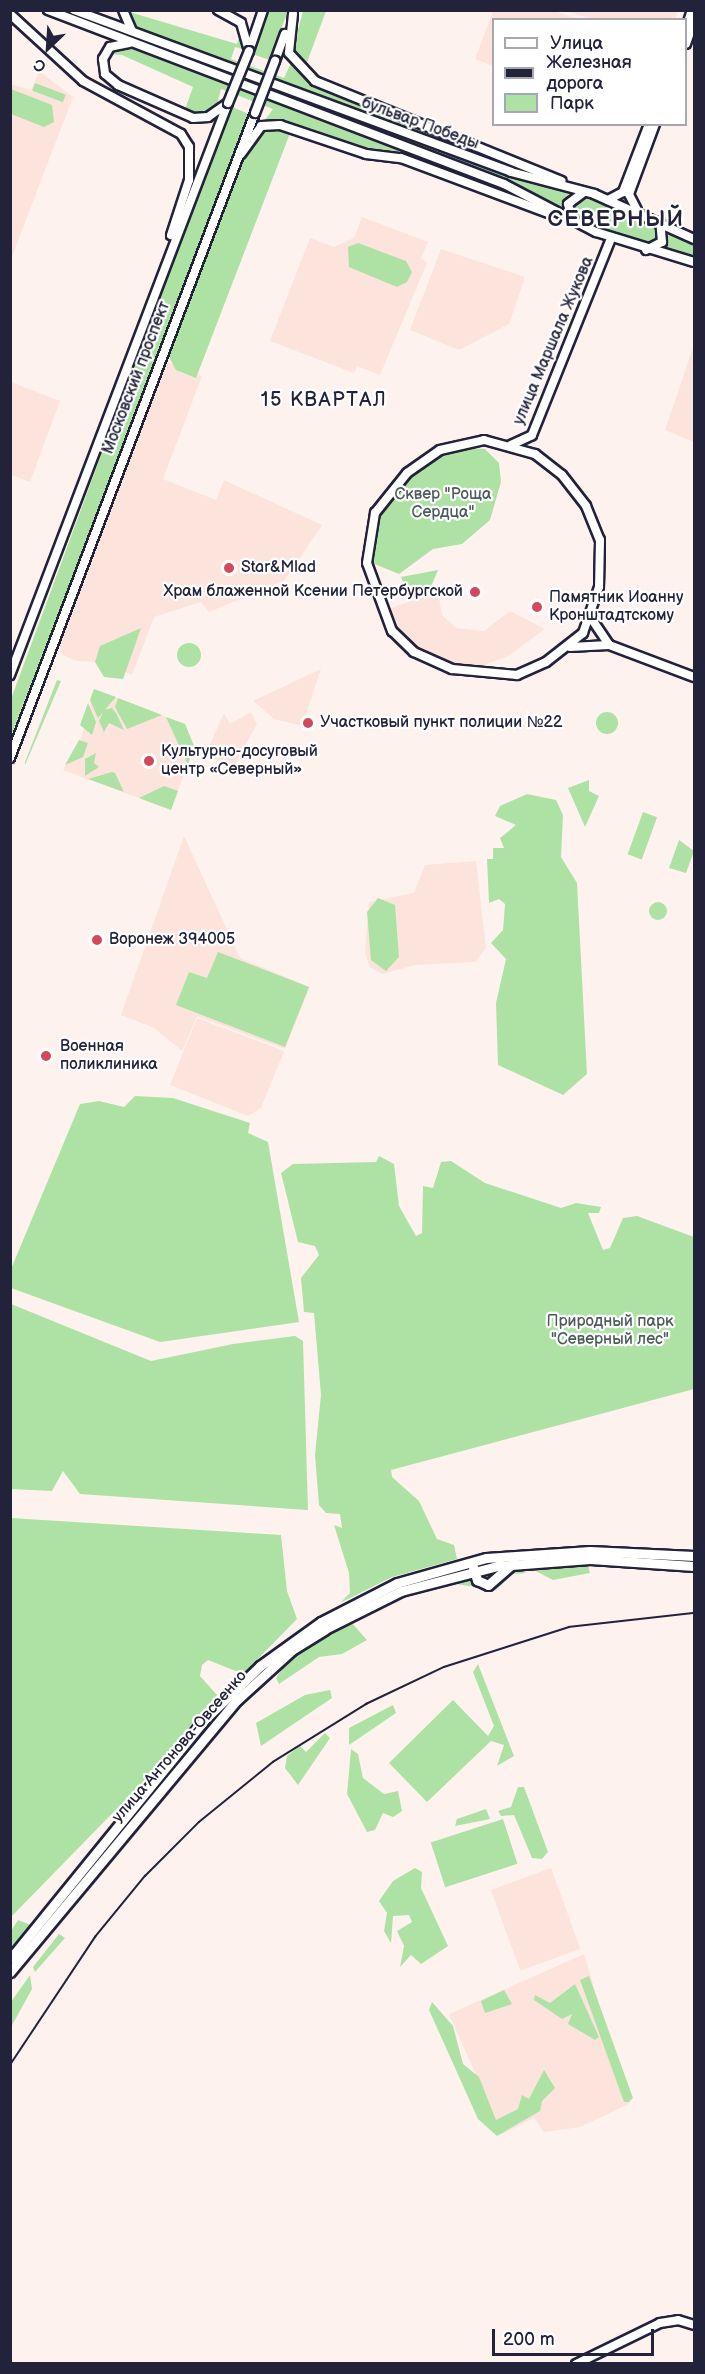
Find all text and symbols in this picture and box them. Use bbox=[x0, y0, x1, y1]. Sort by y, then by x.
north arrow bbox=[18, 18, 78, 78]
legend bbox=[492, 18, 687, 126]
text: Улица bbox=[550, 33, 603, 54]
text: Железная дорога bbox=[546, 52, 632, 94]
text: С bbox=[31, 54, 49, 76]
text: Парк bbox=[550, 93, 594, 114]
street label: бульвар Победы bbox=[359, 94, 481, 154]
district label: СЕВЕРНЫЙ bbox=[548, 207, 684, 233]
street label: улица Маршала Жукова bbox=[510, 254, 598, 428]
street label: Московский проспект bbox=[99, 299, 175, 457]
district label: 15 КВАРТАЛ bbox=[261, 388, 387, 412]
park label: Сквер "Роща Сердца" bbox=[395, 485, 491, 523]
place label: Star&Mlad bbox=[241, 558, 316, 578]
marker: Star&Mlad bbox=[222, 561, 236, 575]
place label: Храм блаженной Ксении Петербургской bbox=[163, 582, 463, 602]
marker: Храм блаженной Ксении Петербургской bbox=[468, 585, 482, 599]
place label: Памятник Иоанну Кронштадтскому bbox=[549, 588, 683, 626]
marker: Памятник Иоанну Кронштадтскому bbox=[530, 600, 544, 614]
place label: Участковый пункт полиции №22 bbox=[320, 713, 562, 733]
marker: Участковый пункт полиции №22 bbox=[301, 716, 315, 730]
place label: Культурно-досуговый центр «Северный» bbox=[161, 742, 318, 780]
marker: Культурно-досуговый центр «Северный» bbox=[142, 754, 156, 768]
place label: Воронеж 394005 bbox=[109, 930, 235, 950]
marker: Воронеж 394005 bbox=[90, 933, 104, 947]
place label: Военная поликлиника bbox=[60, 1037, 158, 1075]
marker: Военная поликлиника bbox=[37, 1047, 55, 1065]
park label: Природный парк "Северный лес" bbox=[547, 1312, 673, 1350]
street label: улица Антонова-Овсеенко bbox=[109, 1667, 251, 1827]
scale bar bbox=[495, 2317, 657, 2355]
text: 200 m bbox=[503, 2329, 555, 2350]

